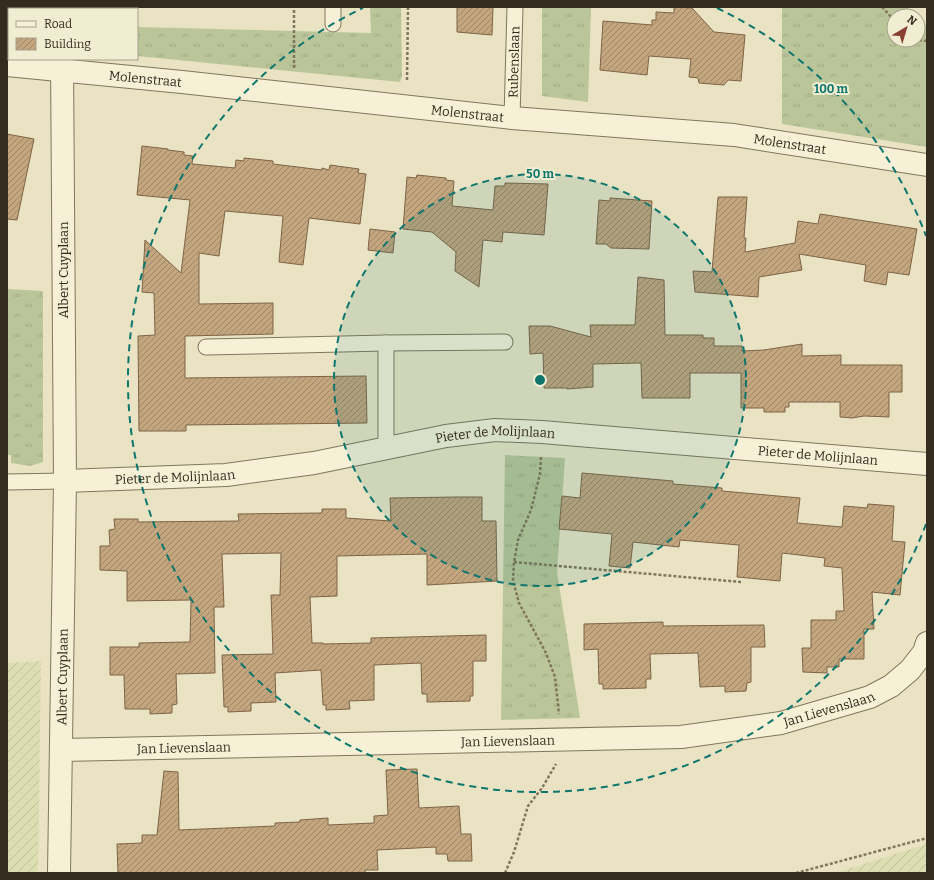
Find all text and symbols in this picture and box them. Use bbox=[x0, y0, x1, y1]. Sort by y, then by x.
legend bbox=[8, 8, 138, 60]
north arrow bbox=[886, 8, 926, 48]
text: N bbox=[904, 13, 920, 29]
text: Road bbox=[44, 17, 72, 31]
street label: Rubenslaan bbox=[505, 25, 522, 98]
text: Building bbox=[44, 37, 91, 51]
street label: Molenstraat bbox=[108, 67, 183, 89]
text: 100 m bbox=[814, 82, 849, 96]
street label: Molenstraat bbox=[430, 102, 505, 125]
street label: Molenstraat bbox=[753, 131, 828, 157]
text: 50 m bbox=[526, 167, 554, 181]
street label: Albert Cuyplaan bbox=[56, 221, 71, 318]
centre of rings bbox=[533, 373, 547, 387]
street label: Pieter de Molijnlaan bbox=[434, 422, 557, 446]
street label: Pieter de Molijnlaan bbox=[757, 442, 879, 467]
street label: Pieter de Molijnlaan bbox=[114, 466, 237, 487]
street label: Albert Cuyplaan bbox=[54, 628, 70, 726]
street label: Jan Lievenslaan bbox=[781, 688, 878, 730]
street label: Jan Lievenslaan bbox=[460, 732, 556, 749]
street label: Jan Lievenslaan bbox=[136, 739, 232, 756]

